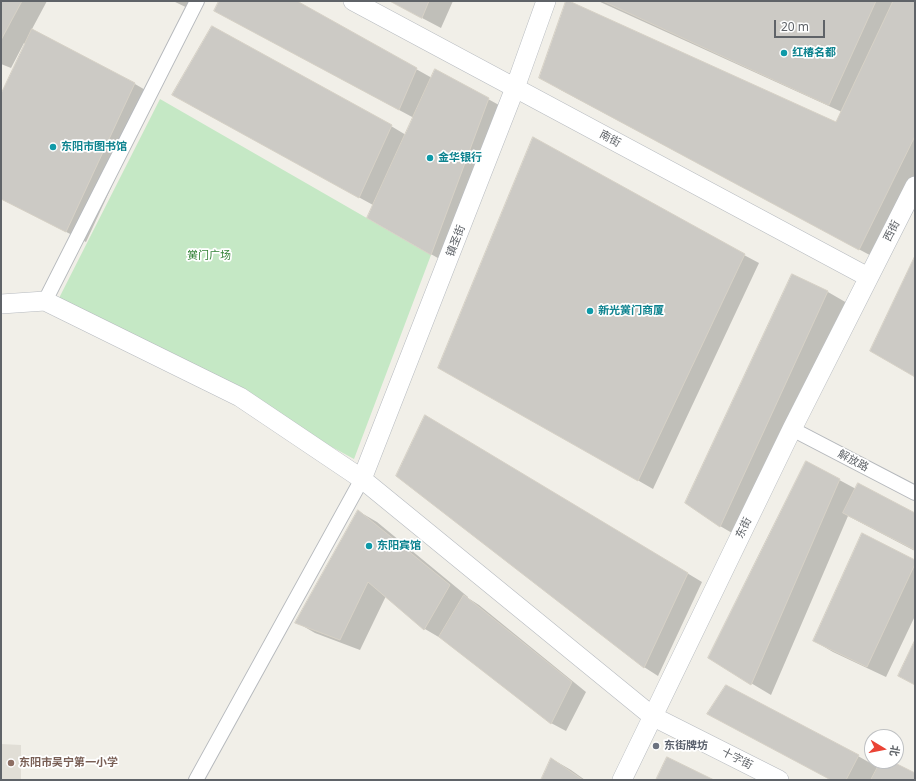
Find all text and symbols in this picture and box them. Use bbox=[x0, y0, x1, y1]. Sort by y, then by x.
scale bar bbox=[776, 12, 827, 38]
text: 20 m bbox=[781, 18, 809, 35]
place label: 红椿名都 bbox=[792, 46, 836, 60]
marker: 红椿名都 bbox=[779, 48, 789, 58]
street label: 南街 bbox=[597, 128, 623, 150]
place label: 东阳市图书馆 bbox=[61, 140, 127, 154]
marker: 东阳市图书馆 bbox=[48, 142, 58, 152]
place label: 金华银行 bbox=[438, 151, 482, 165]
marker: 金华银行 bbox=[425, 153, 435, 163]
street label: 西街 bbox=[881, 218, 903, 244]
street label: 镇圣街 bbox=[444, 223, 468, 259]
park label: 黉门广场 bbox=[187, 249, 231, 263]
place label: 新光黉门商厦 bbox=[598, 304, 664, 318]
marker: 新光黉门商厦 bbox=[585, 306, 595, 316]
street label: 解放路 bbox=[835, 447, 871, 475]
street label: 东街 bbox=[733, 515, 755, 541]
place label: 东阳宾馆 bbox=[377, 539, 421, 553]
marker: 东阳宾馆 bbox=[364, 541, 374, 551]
north arrow bbox=[864, 729, 904, 769]
place label: 东街牌坊 bbox=[664, 739, 708, 753]
marker: 东街牌坊 bbox=[651, 741, 661, 751]
text: 北 bbox=[887, 744, 904, 758]
street label: 十字街 bbox=[719, 746, 755, 772]
place label: 东阳市吴宁第一小学 bbox=[19, 756, 118, 770]
marker: 东阳市吴宁第一小学 bbox=[6, 758, 16, 768]

